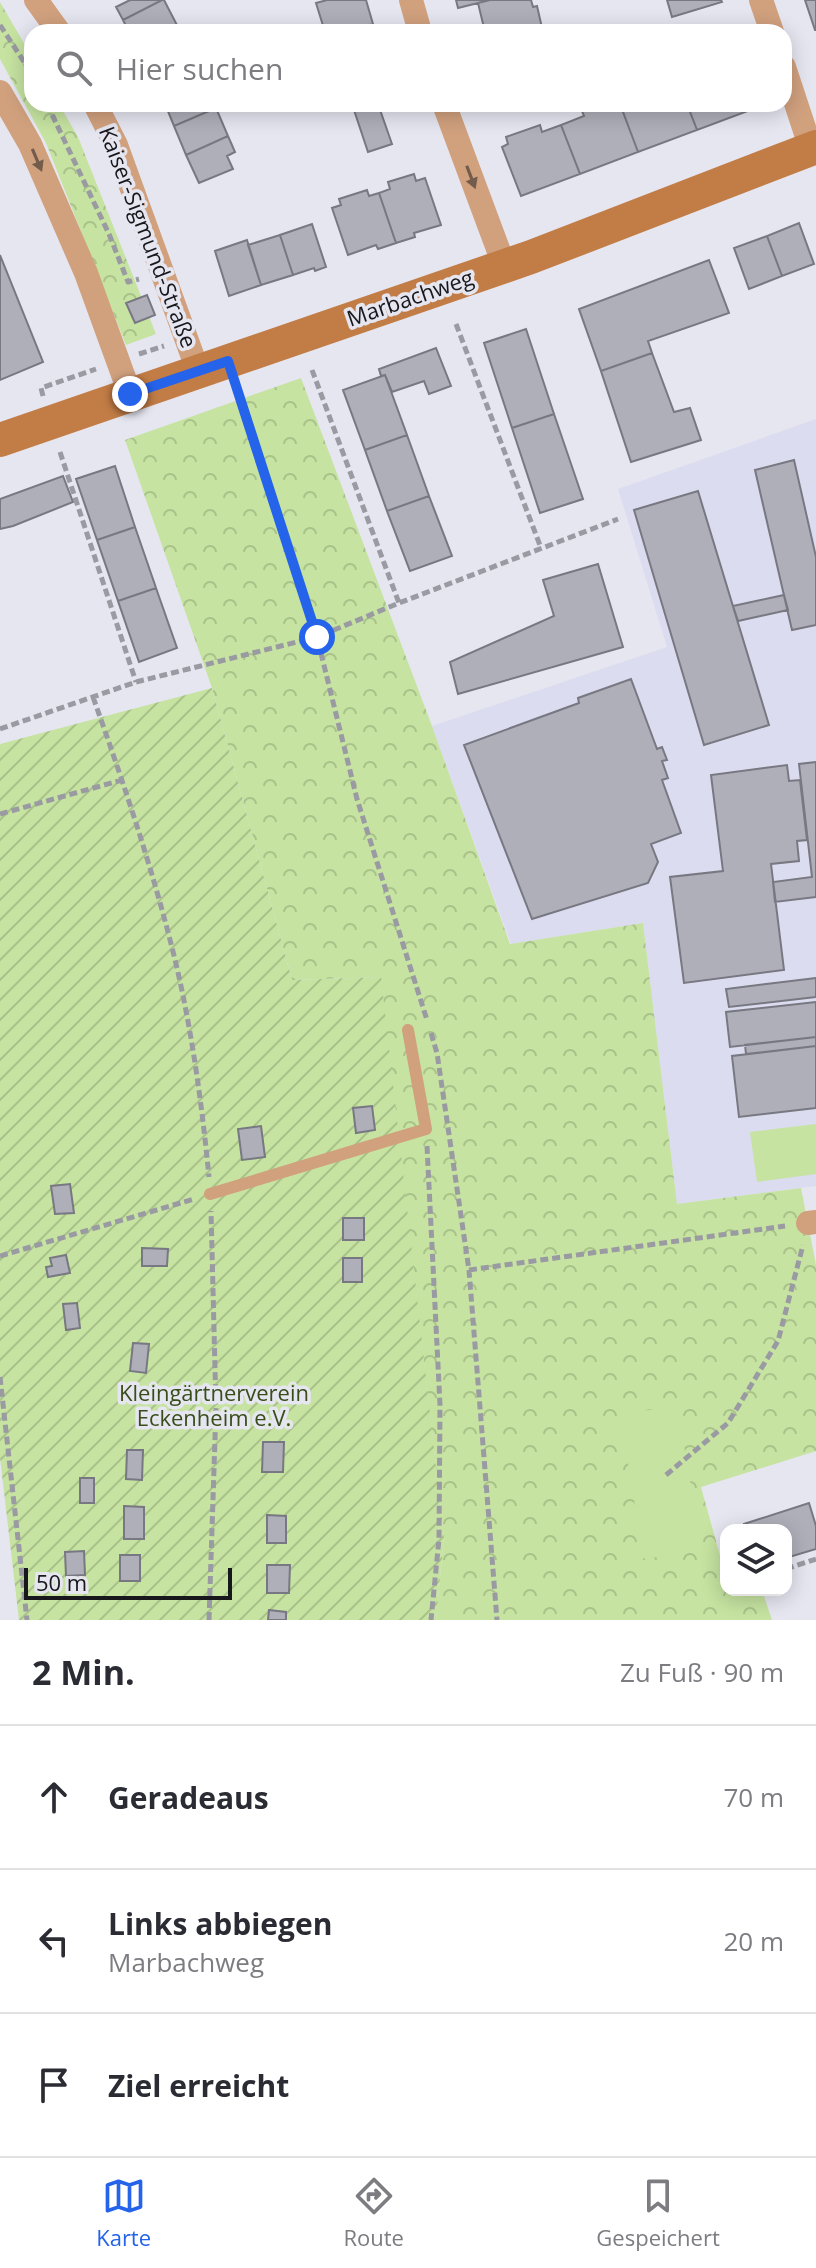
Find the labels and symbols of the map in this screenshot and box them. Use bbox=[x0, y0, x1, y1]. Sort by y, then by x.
street label: Kaiser-Sigmund-Straße bbox=[93, 122, 205, 352]
one-way arrow bbox=[31, 148, 44, 172]
one-way arrow bbox=[465, 165, 478, 189]
street label: Marbachweg bbox=[342, 261, 477, 333]
route end bbox=[112, 376, 148, 412]
route start bbox=[299, 619, 335, 655]
park label: Kleingärtnerverein Eckenheim e.V. bbox=[119, 1377, 309, 1432]
scale bar bbox=[24, 1564, 232, 1600]

